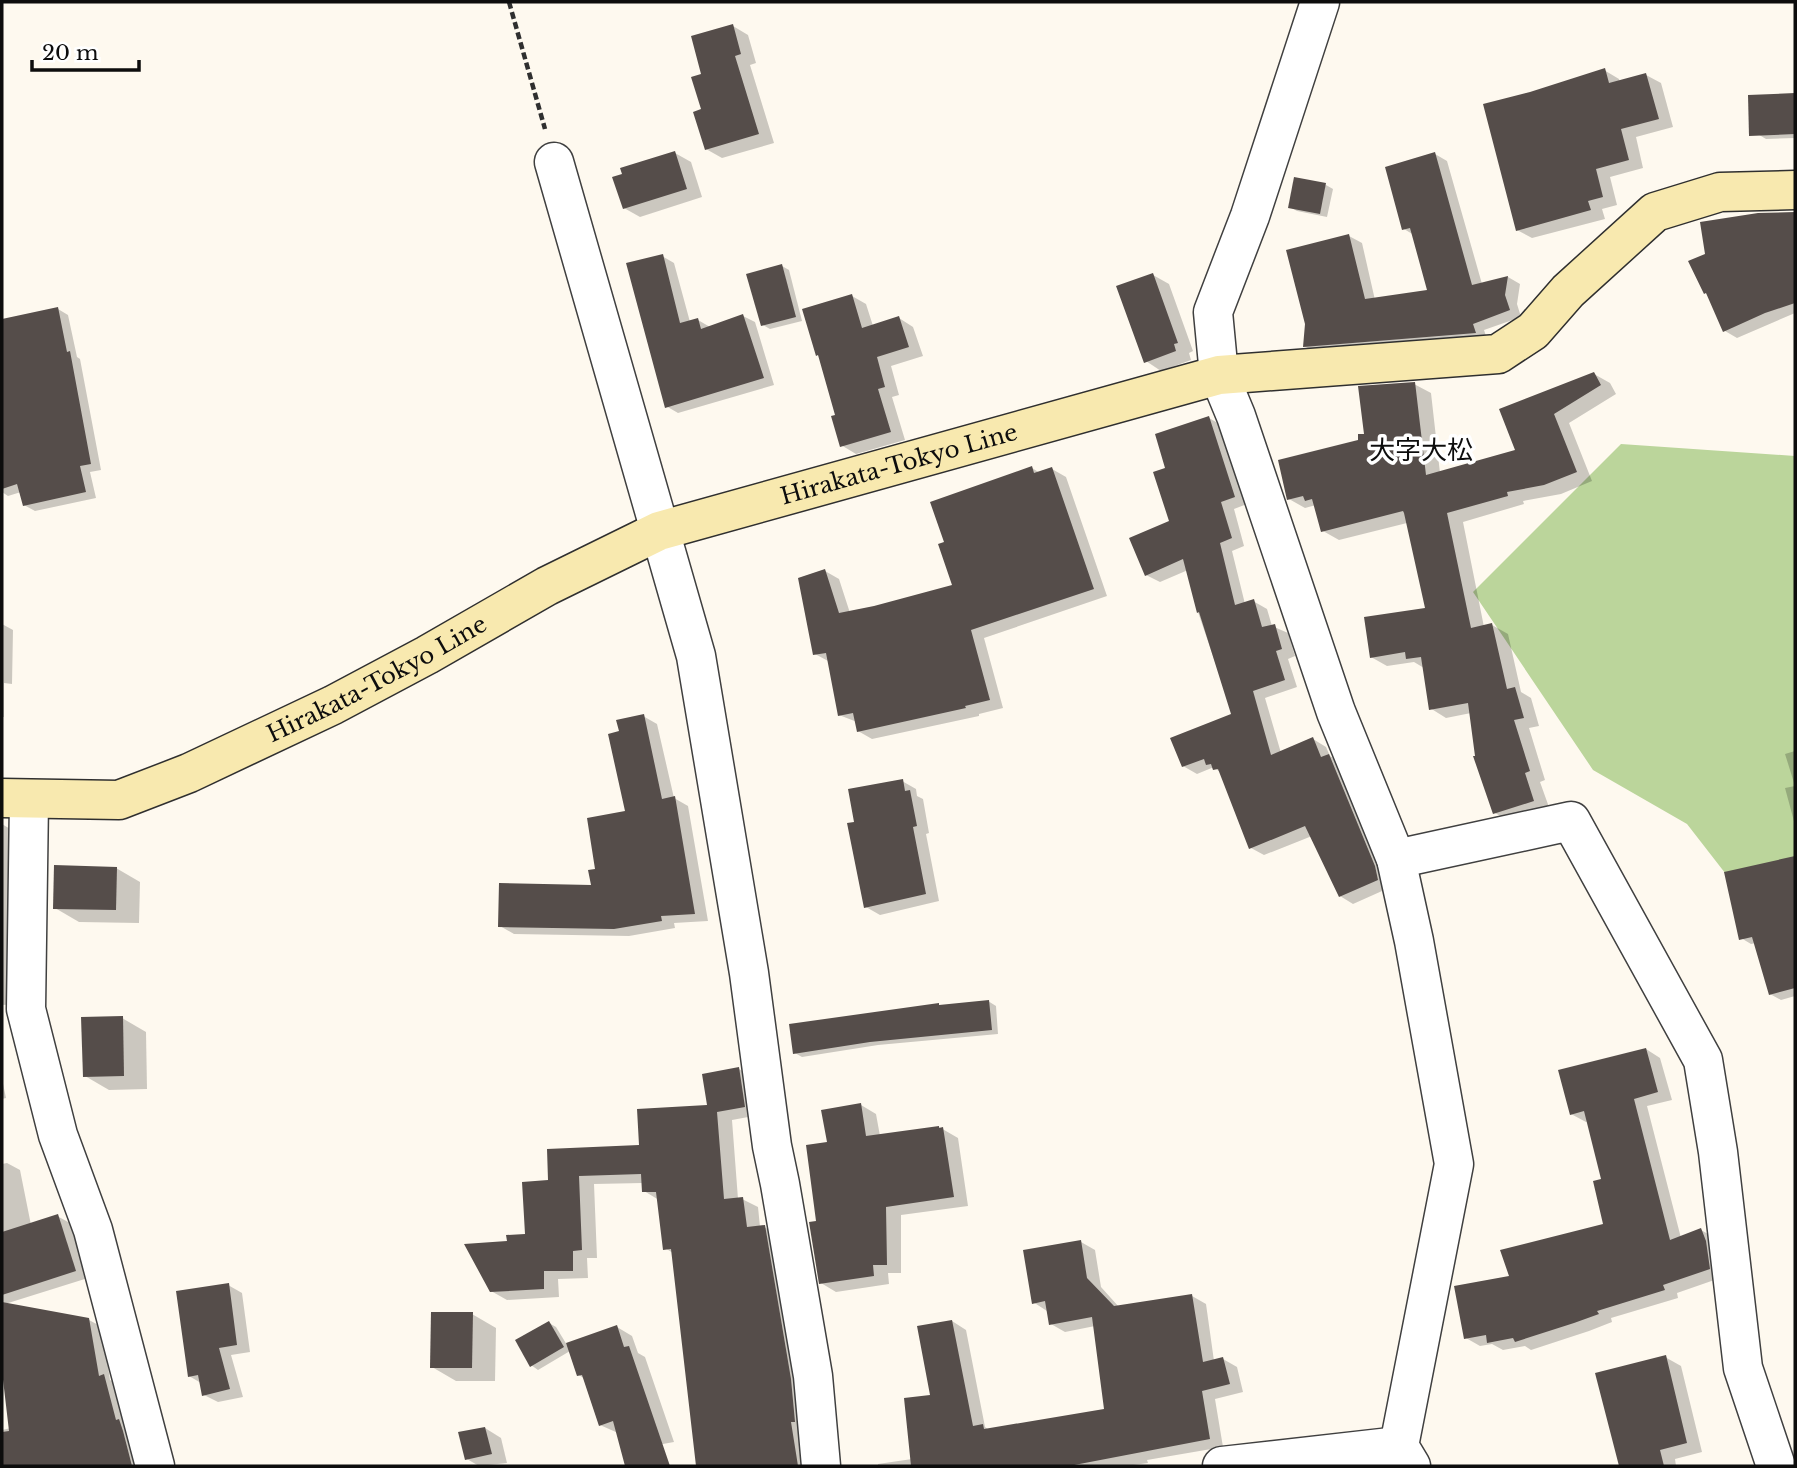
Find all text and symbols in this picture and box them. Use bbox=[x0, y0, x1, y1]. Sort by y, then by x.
scale bar bbox=[32, 28, 138, 72]
text: 20 m bbox=[42, 40, 99, 66]
street label: Hirakata-Tokyo Line bbox=[777, 418, 1021, 510]
district label: 大字大松 bbox=[1369, 434, 1473, 466]
street label: Hirakata-Tokyo Line bbox=[262, 610, 492, 748]

